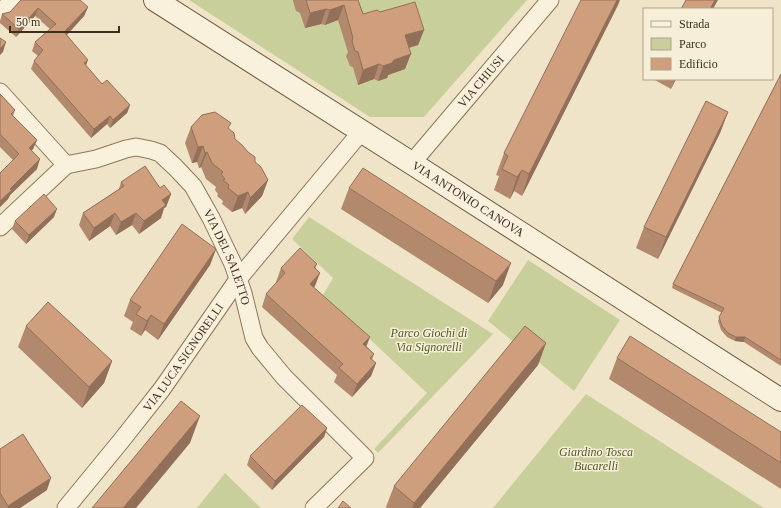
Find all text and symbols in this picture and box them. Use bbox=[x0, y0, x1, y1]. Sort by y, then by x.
scale bar bbox=[10, 8, 119, 34]
legend bbox=[643, 8, 773, 80]
text: 50 m bbox=[16, 15, 41, 29]
text: Strada bbox=[679, 17, 710, 31]
text: Parco bbox=[679, 37, 706, 51]
street label: VIA CHIUSI bbox=[455, 53, 507, 110]
text: Edificio bbox=[679, 57, 718, 71]
street label: VIA ANTONIO CANOVA bbox=[409, 158, 527, 240]
street label: VIA DEL SALETTO bbox=[200, 207, 253, 307]
street label: VIA LUCA SIGNORELLI bbox=[140, 301, 226, 414]
park label: Parco Giochi di Via Signorelli bbox=[390, 326, 467, 354]
park label: Giardino Tosca Bucarelli bbox=[559, 445, 633, 473]

